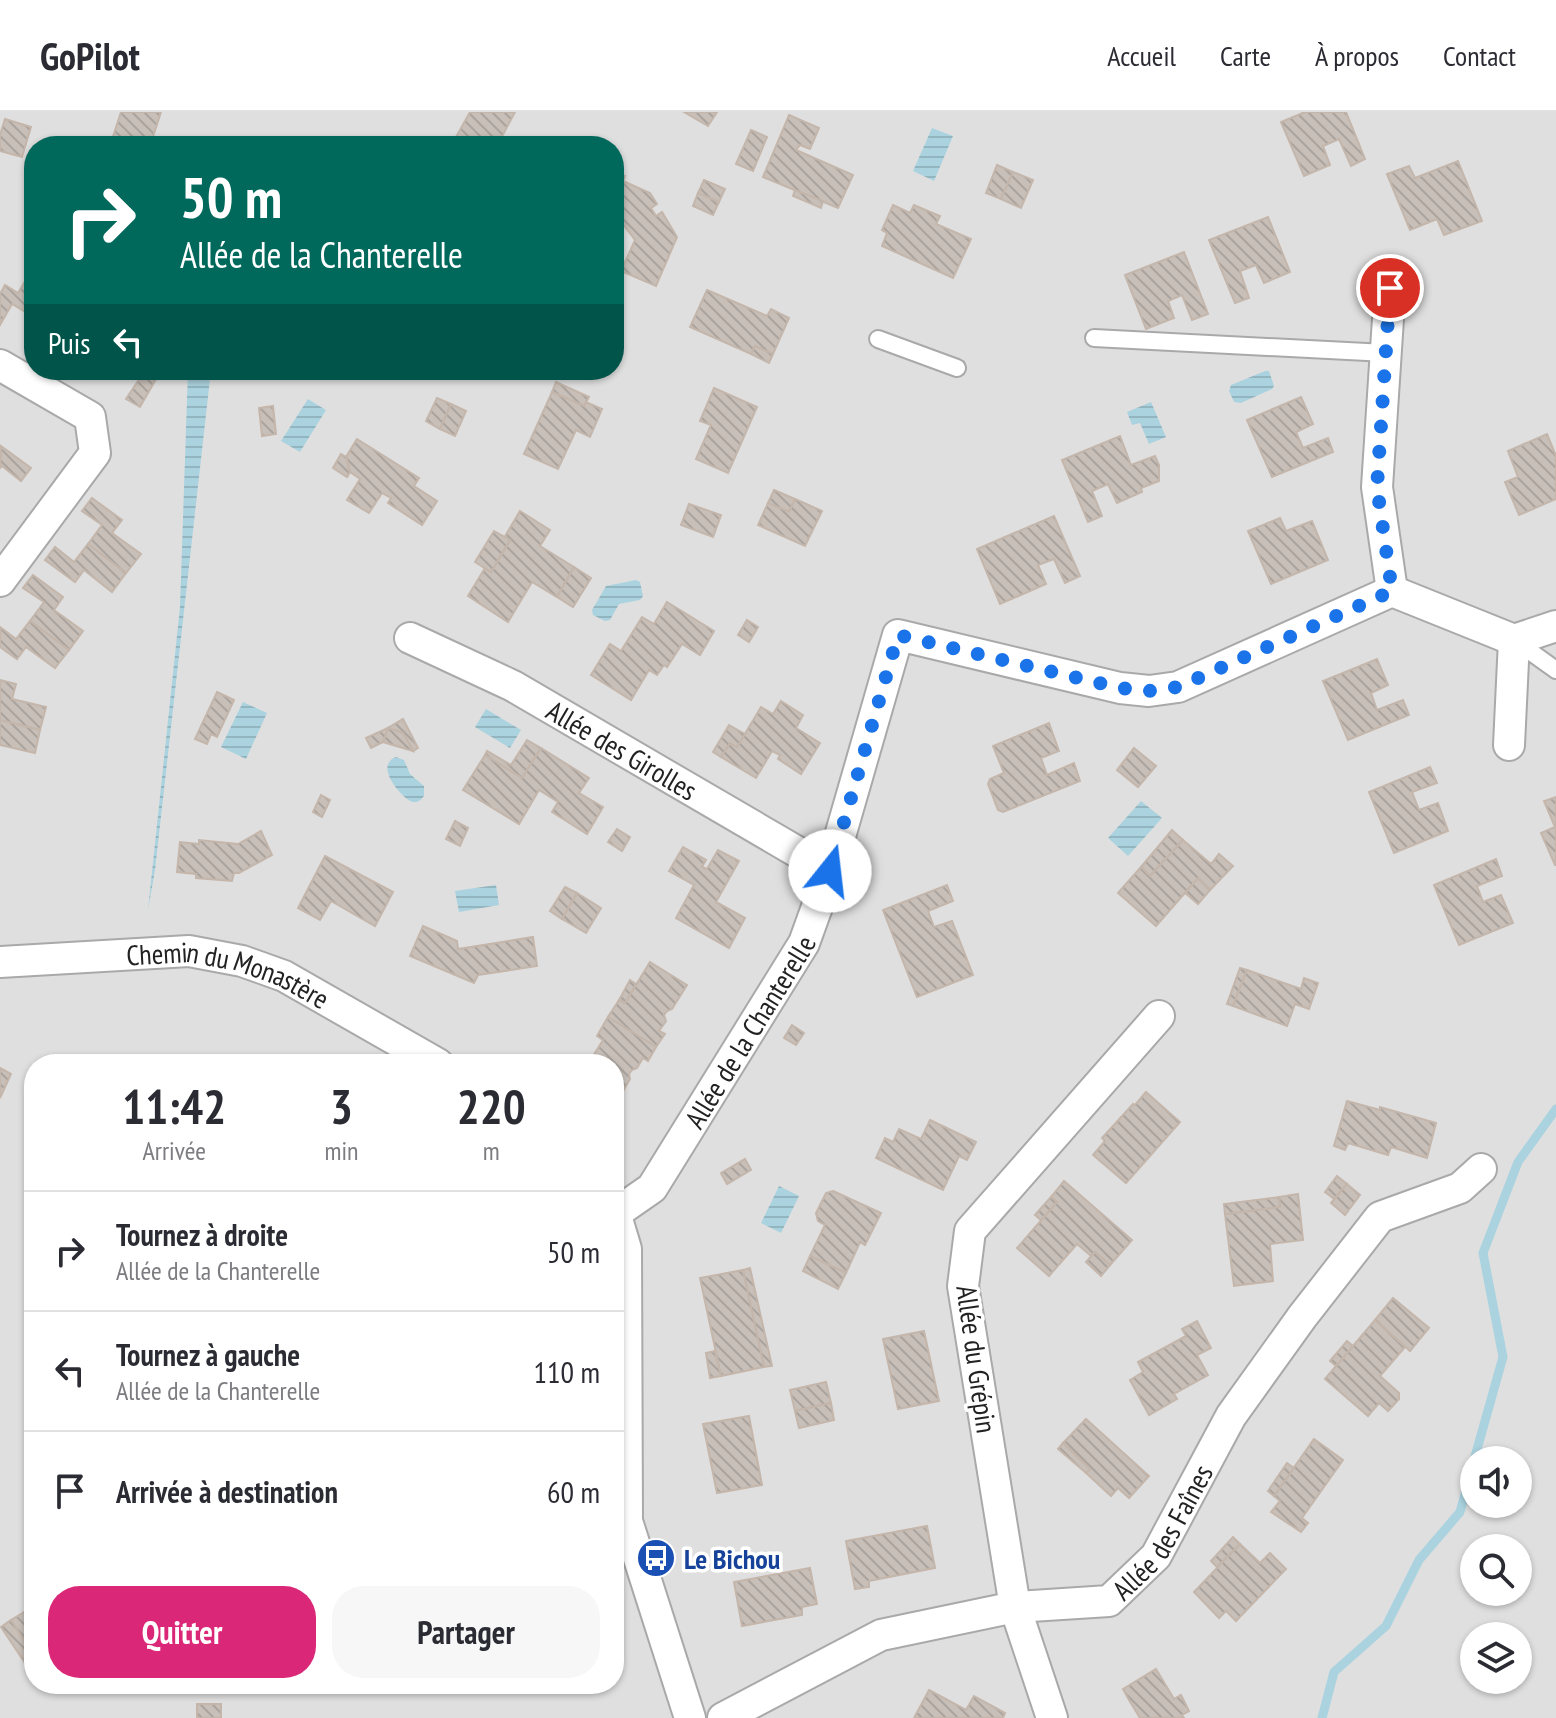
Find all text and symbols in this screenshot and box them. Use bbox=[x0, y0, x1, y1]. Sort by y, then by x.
text: GoPilot bbox=[40, 31, 140, 80]
text: Accueil bbox=[1107, 37, 1176, 74]
text: Carte bbox=[1220, 37, 1271, 74]
text: À propos bbox=[1315, 37, 1399, 74]
text: Contact bbox=[1443, 37, 1516, 74]
text: 50 m bbox=[180, 161, 282, 233]
icon: right bbox=[48, 168, 152, 272]
text: Allée de la Chanterelle bbox=[180, 231, 463, 278]
pin bbox=[1356, 254, 1424, 322]
icon: arrive bbox=[1368, 266, 1412, 310]
icon: left bbox=[106, 320, 150, 364]
text: Puis bbox=[48, 323, 90, 362]
street label: Allée des Girolles bbox=[540, 691, 704, 808]
position arrow bbox=[788, 829, 872, 913]
street label: Allée de la Chanterelle bbox=[675, 931, 823, 1135]
street label: Chemin du Monastère bbox=[125, 933, 336, 1017]
text: 11:42 bbox=[122, 1075, 226, 1137]
text: 3 bbox=[330, 1075, 353, 1137]
text: 220 bbox=[457, 1075, 526, 1137]
text: Arrivée bbox=[142, 1134, 206, 1167]
text: min bbox=[324, 1134, 358, 1167]
text: m bbox=[483, 1134, 500, 1167]
text: Tournez à droite bbox=[116, 1215, 288, 1254]
icon: right bbox=[48, 1229, 92, 1273]
text: 50 m bbox=[547, 1232, 600, 1271]
text: Allée de la Chanterelle bbox=[116, 1254, 320, 1287]
street label: Allée du Grépin bbox=[948, 1283, 1006, 1435]
text: Tournez à gauche bbox=[116, 1335, 300, 1374]
icon: left bbox=[48, 1349, 92, 1393]
text: 110 m bbox=[534, 1352, 600, 1391]
text: Allée de la Chanterelle bbox=[116, 1374, 320, 1407]
map controls bbox=[1460, 1446, 1532, 1694]
button: sound bbox=[1460, 1446, 1532, 1518]
street label: Allée des Faînes bbox=[1104, 1458, 1220, 1607]
icon: arrive bbox=[48, 1469, 92, 1513]
text: Arrivée à destination bbox=[116, 1472, 338, 1511]
text: 60 m bbox=[547, 1472, 600, 1511]
button: search bbox=[1460, 1534, 1532, 1606]
bus stop icon: Le Bichou bbox=[635, 1537, 677, 1579]
place label: Le Bichou bbox=[684, 1540, 780, 1577]
button: Quitter bbox=[48, 1586, 316, 1678]
button: Partager bbox=[332, 1586, 600, 1678]
button: layers bbox=[1460, 1622, 1532, 1694]

